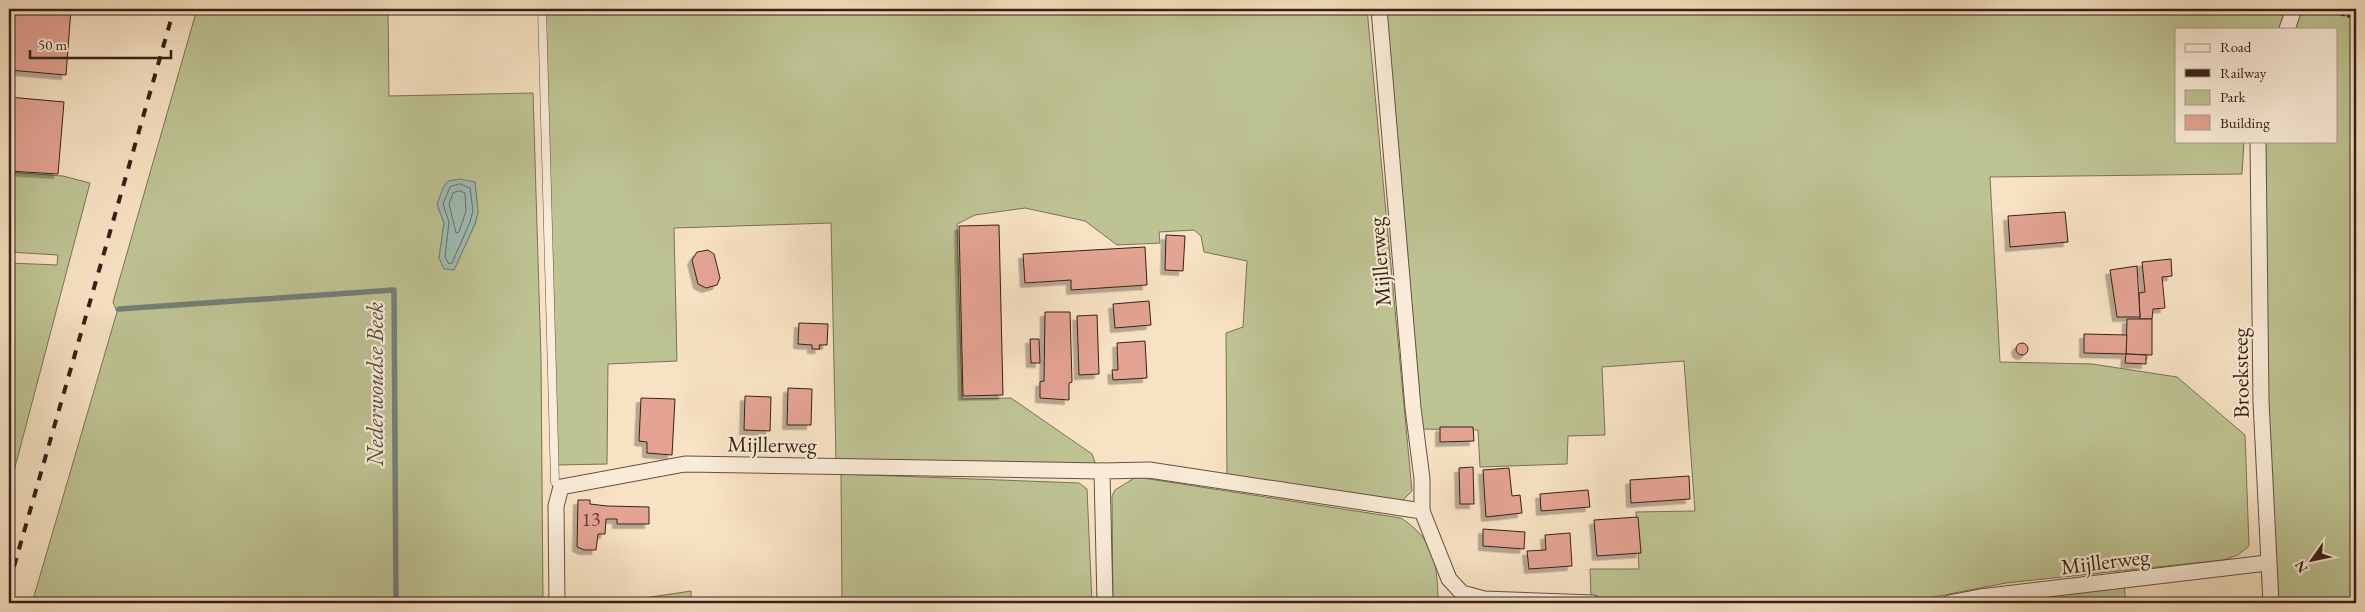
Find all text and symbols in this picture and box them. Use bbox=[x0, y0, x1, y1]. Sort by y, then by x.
scale bar bbox=[30, 28, 171, 60]
legend bbox=[2175, 28, 2338, 142]
text: 50 m bbox=[38, 35, 67, 54]
text: Road bbox=[2220, 37, 2252, 56]
text: Railway bbox=[2220, 63, 2267, 82]
text: Park bbox=[2220, 87, 2247, 106]
text: Building bbox=[2220, 113, 2270, 132]
street label: Mijllerweg bbox=[1361, 216, 1398, 308]
water label: Nederwoudse Beek bbox=[359, 302, 390, 467]
street label: Broeksteeg bbox=[2225, 327, 2256, 419]
street label: Mijllerweg bbox=[727, 429, 817, 460]
house number: 13 bbox=[581, 506, 601, 532]
north arrow bbox=[2288, 534, 2338, 584]
street label: Mijllerweg bbox=[2059, 542, 2152, 581]
text: N bbox=[2290, 557, 2312, 577]

